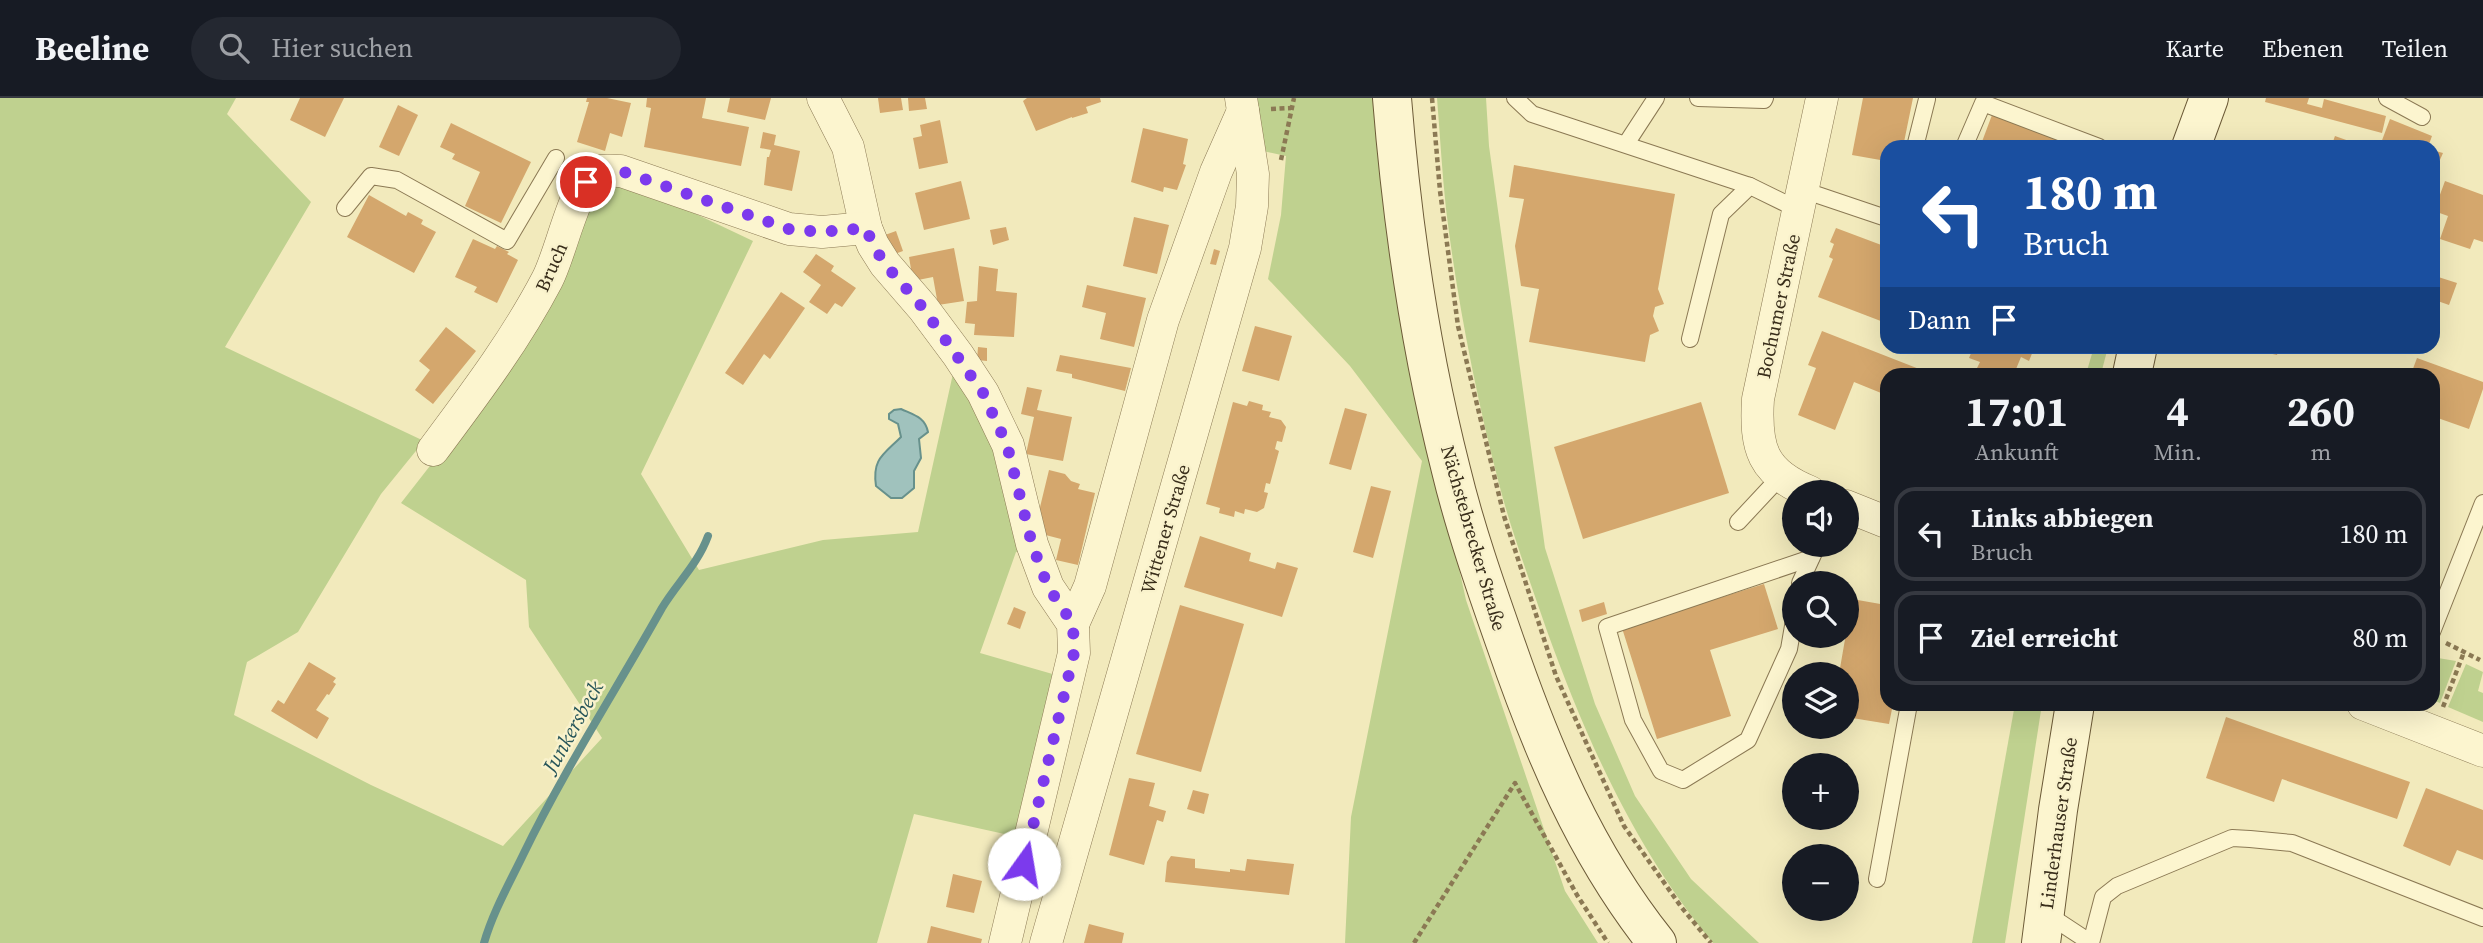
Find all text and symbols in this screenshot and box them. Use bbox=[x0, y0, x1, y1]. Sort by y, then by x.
search box bbox=[191, 17, 681, 80]
text: Beeline bbox=[35, 26, 149, 71]
icon: search bbox=[215, 29, 253, 67]
text: Hier suchen bbox=[271, 30, 413, 66]
text: Karte bbox=[2165, 32, 2224, 65]
text: Ebenen bbox=[2262, 32, 2344, 65]
text: Teilen bbox=[2382, 32, 2448, 65]
pin bbox=[556, 152, 616, 212]
text: 180 m bbox=[2023, 158, 2158, 225]
icon: arrive bbox=[567, 163, 605, 201]
icon: left bbox=[1908, 168, 1999, 259]
text: Bruch bbox=[2023, 222, 2110, 266]
street label: Bochumer Straße bbox=[1750, 231, 1806, 381]
street label: Bruch bbox=[529, 238, 573, 296]
icon: arrive bbox=[1985, 301, 2023, 339]
text: Dann bbox=[1908, 302, 1971, 338]
text: 17:01 bbox=[1965, 382, 2069, 440]
text: 4 bbox=[2166, 382, 2189, 440]
text: 260 bbox=[2287, 382, 2355, 440]
text: Ankunft bbox=[1975, 436, 2059, 468]
text: Min. bbox=[2153, 436, 2202, 468]
text: m bbox=[2311, 436, 2331, 468]
street label: Nächstebrecker Straße bbox=[1435, 442, 1513, 634]
street label: Wittener Straße bbox=[1134, 461, 1196, 597]
map controls bbox=[1782, 480, 1859, 921]
button: sound bbox=[1782, 480, 1859, 557]
text: Links abbiegen bbox=[1971, 500, 2154, 536]
icon: left bbox=[1912, 515, 1950, 553]
text: 180 m bbox=[2340, 516, 2408, 552]
text: Bruch bbox=[1971, 536, 2033, 568]
button: search bbox=[1782, 571, 1859, 648]
icon: arrive bbox=[1912, 619, 1950, 657]
text: Ziel erreicht bbox=[1971, 620, 2118, 656]
text: 80 m bbox=[2353, 620, 2408, 656]
button: layers bbox=[1782, 662, 1859, 739]
water label: Junkersbeck bbox=[534, 675, 610, 781]
street label: Linderhauser Straße bbox=[2033, 735, 2083, 911]
button: + bbox=[1782, 753, 1859, 830]
position arrow bbox=[987, 827, 1061, 901]
button: − bbox=[1782, 844, 1859, 921]

